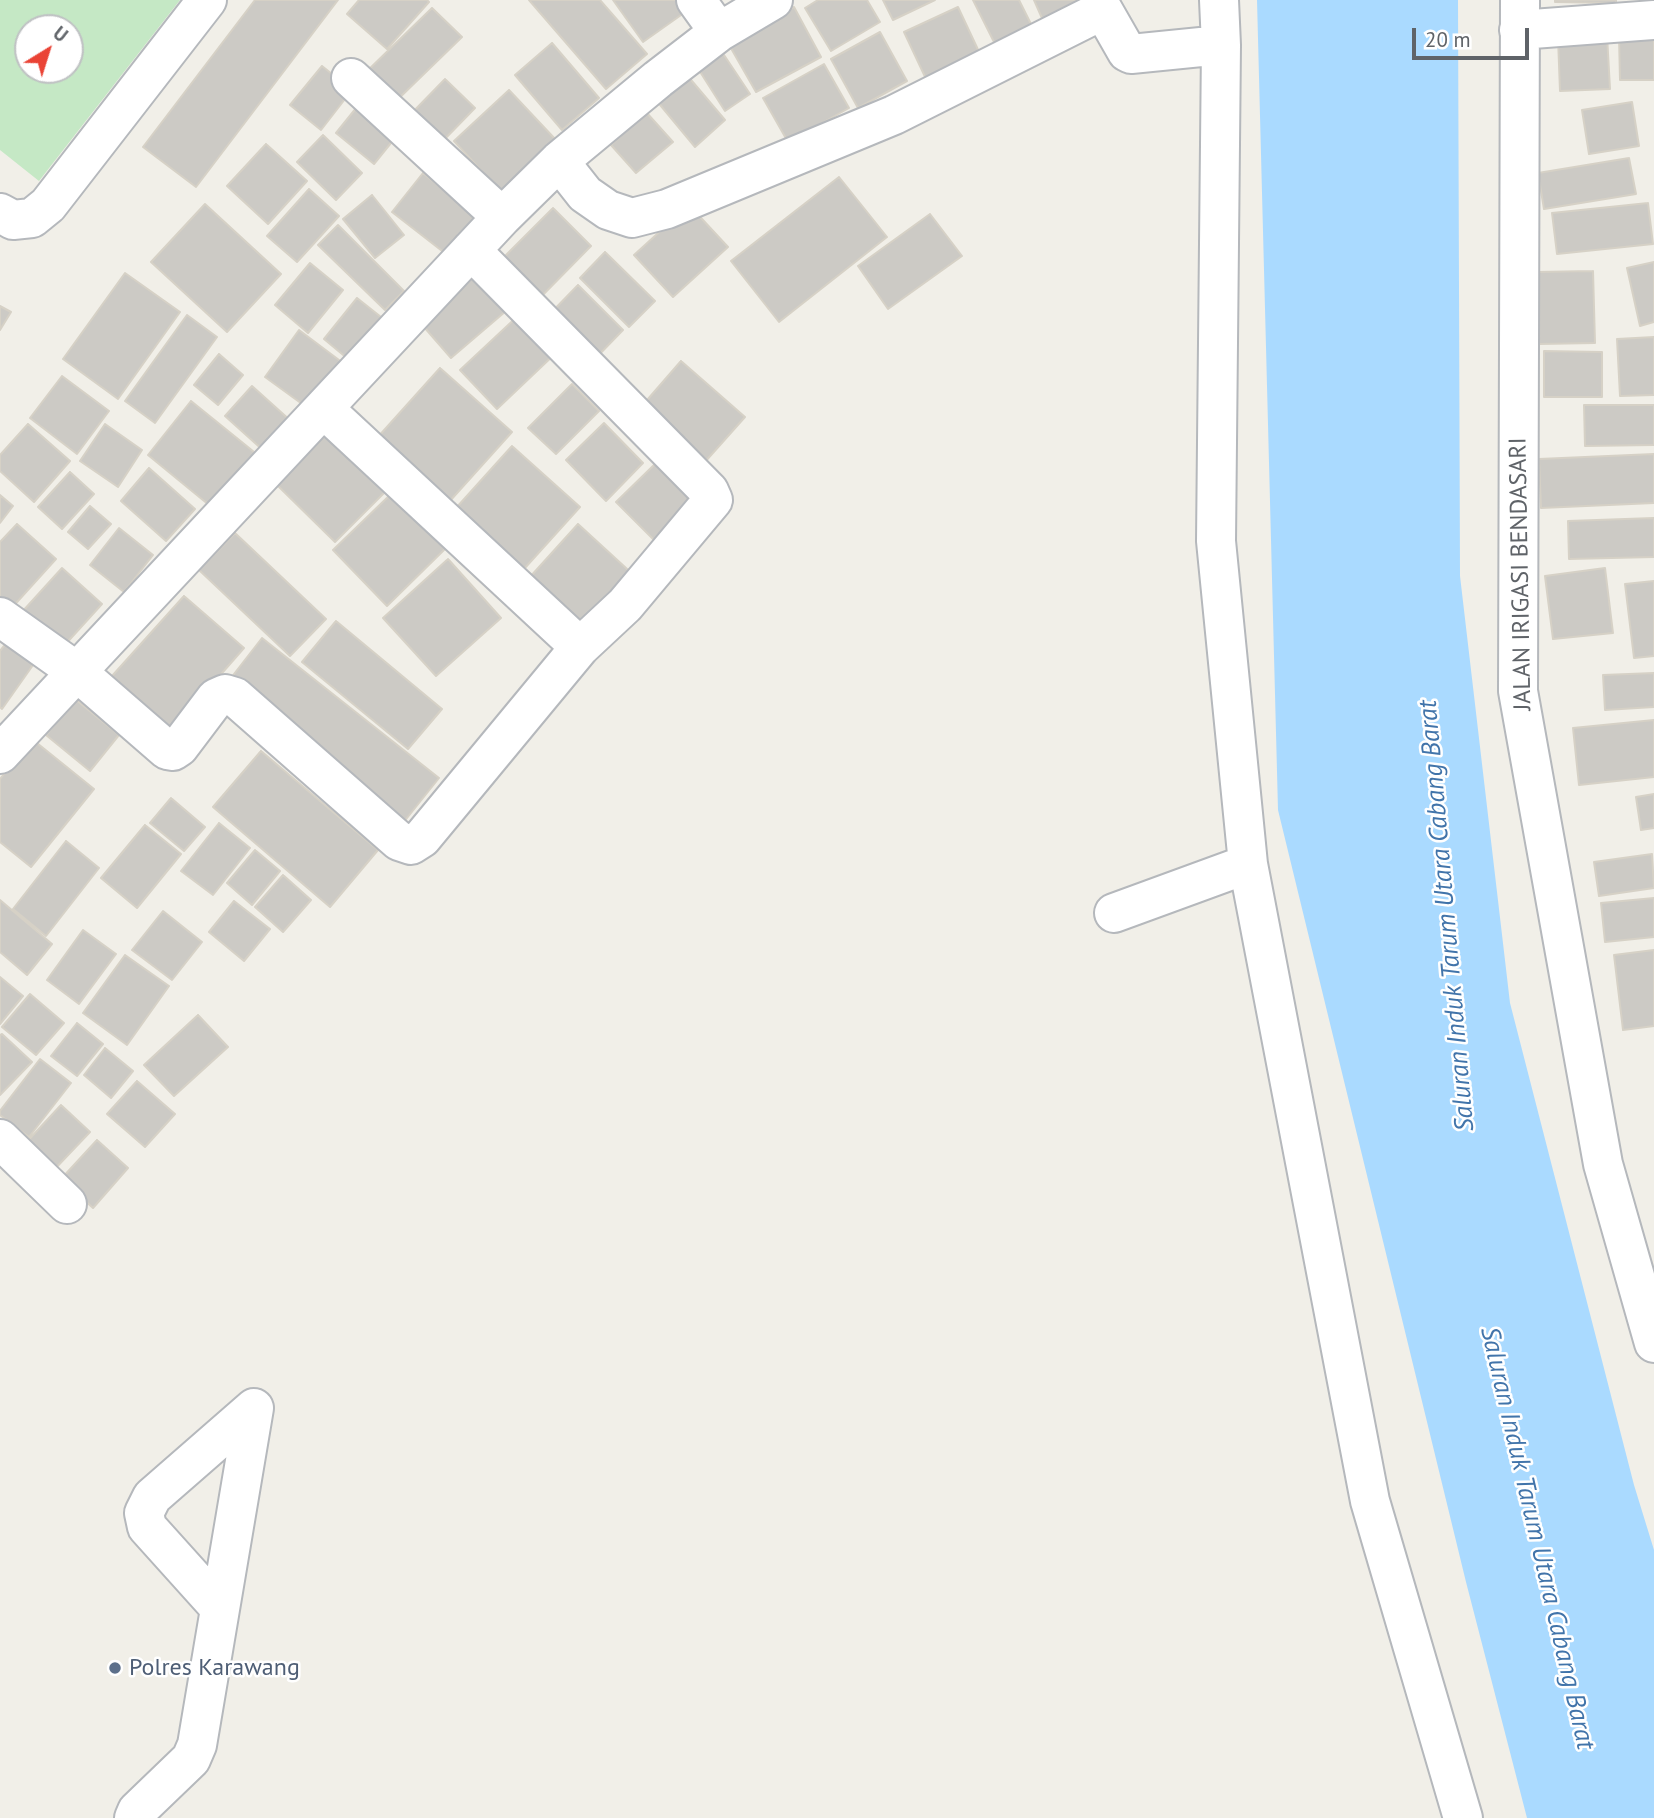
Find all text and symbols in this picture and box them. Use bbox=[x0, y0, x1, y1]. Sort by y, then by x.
north arrow bbox=[14, 14, 84, 84]
scale bar bbox=[1416, 14, 1533, 58]
text: U bbox=[49, 21, 73, 47]
text: 20 m bbox=[1425, 26, 1471, 53]
street label: JALAN IRIGASI BENDASARI bbox=[1504, 437, 1538, 711]
water label: Saluran Induk Tarum Utara Cabang Barat bbox=[1413, 699, 1481, 1133]
water label: Saluran Induk Tarum Utara Cabang Barat bbox=[1473, 1324, 1601, 1752]
place label: Polres Karawang bbox=[129, 1654, 300, 1682]
marker: Polres Karawang bbox=[107, 1660, 123, 1676]

